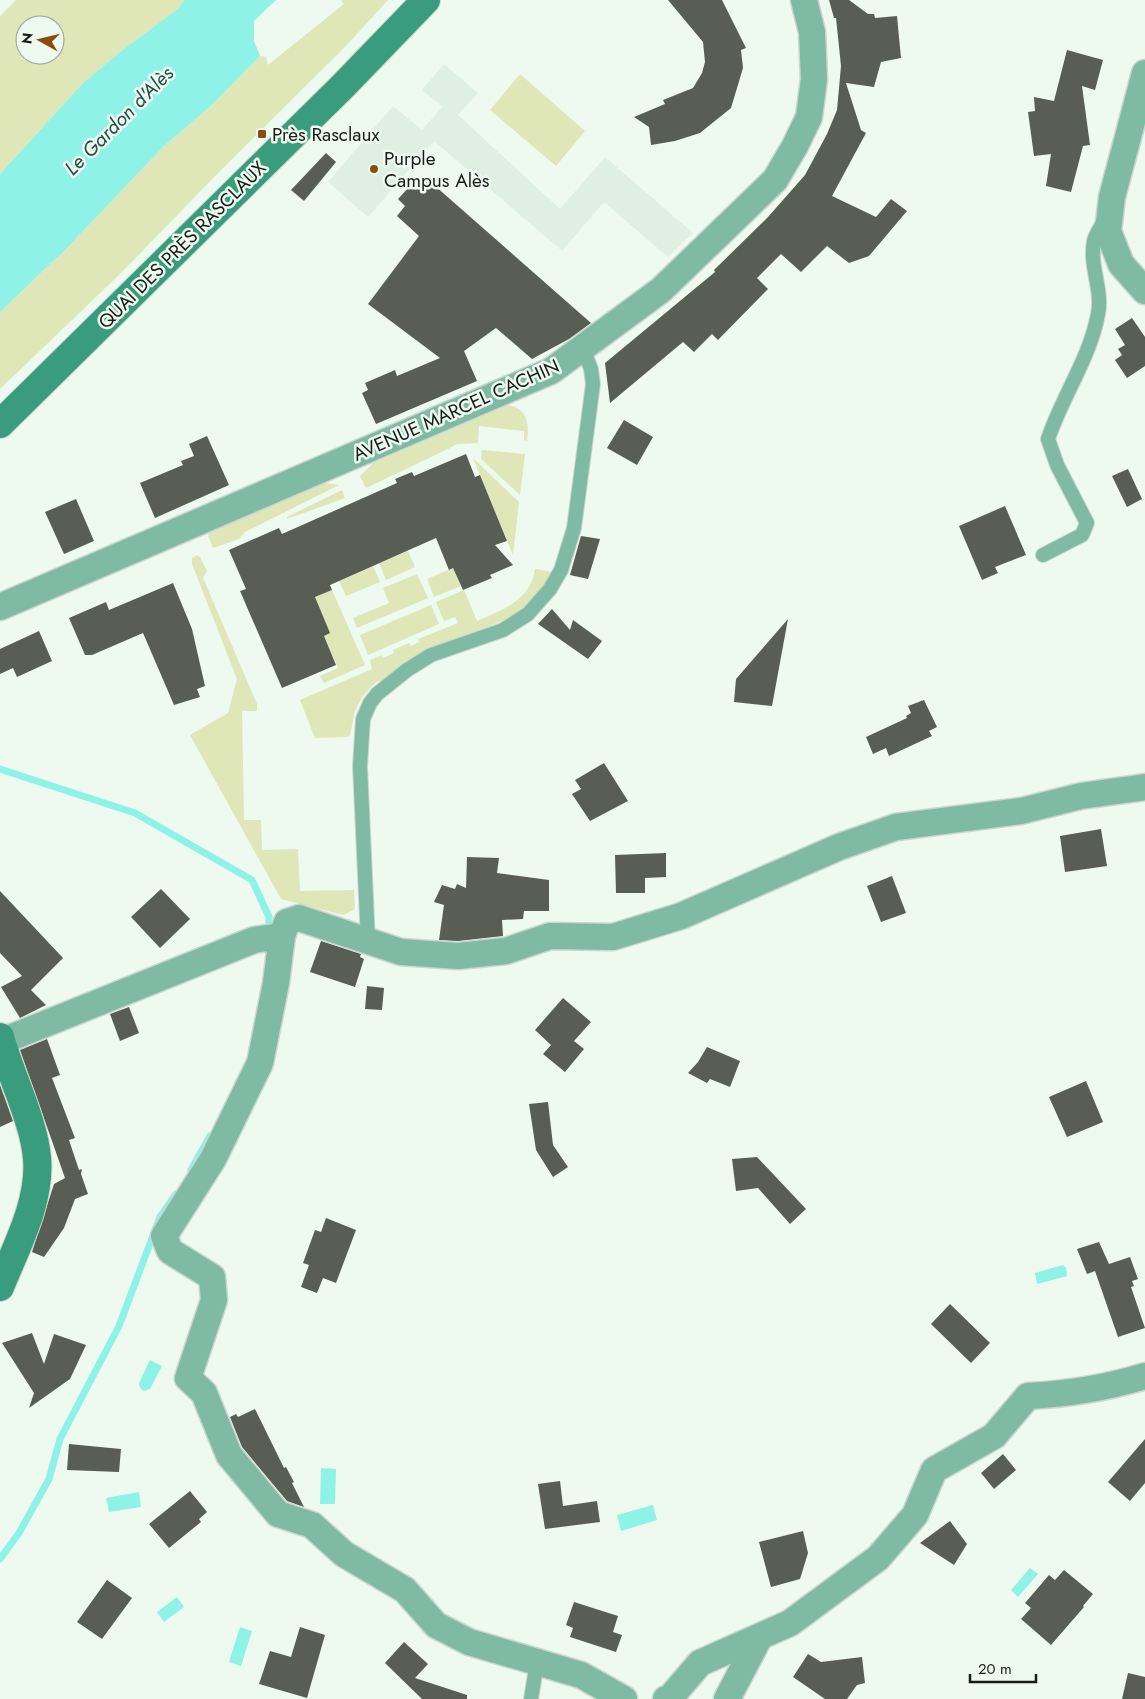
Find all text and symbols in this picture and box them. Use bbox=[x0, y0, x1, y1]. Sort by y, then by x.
north arrow bbox=[15, 15, 65, 65]
text: N bbox=[16, 31, 38, 45]
water label: Le Gardon d'Alès bbox=[58, 60, 180, 182]
place label: Près Rasclaux bbox=[272, 121, 379, 148]
marker: Près Rasclaux bbox=[256, 128, 268, 140]
place label: Purple Campus Alès bbox=[384, 145, 490, 194]
street label: QUAI DES PRÈS RASCLAUX bbox=[92, 155, 272, 335]
marker: Purple Campus Alès bbox=[368, 163, 380, 175]
street label: AVENUE MARCEL CACHIN bbox=[348, 352, 564, 468]
scale bar bbox=[970, 1652, 1036, 1684]
text: 20 m bbox=[978, 1658, 1012, 1680]

